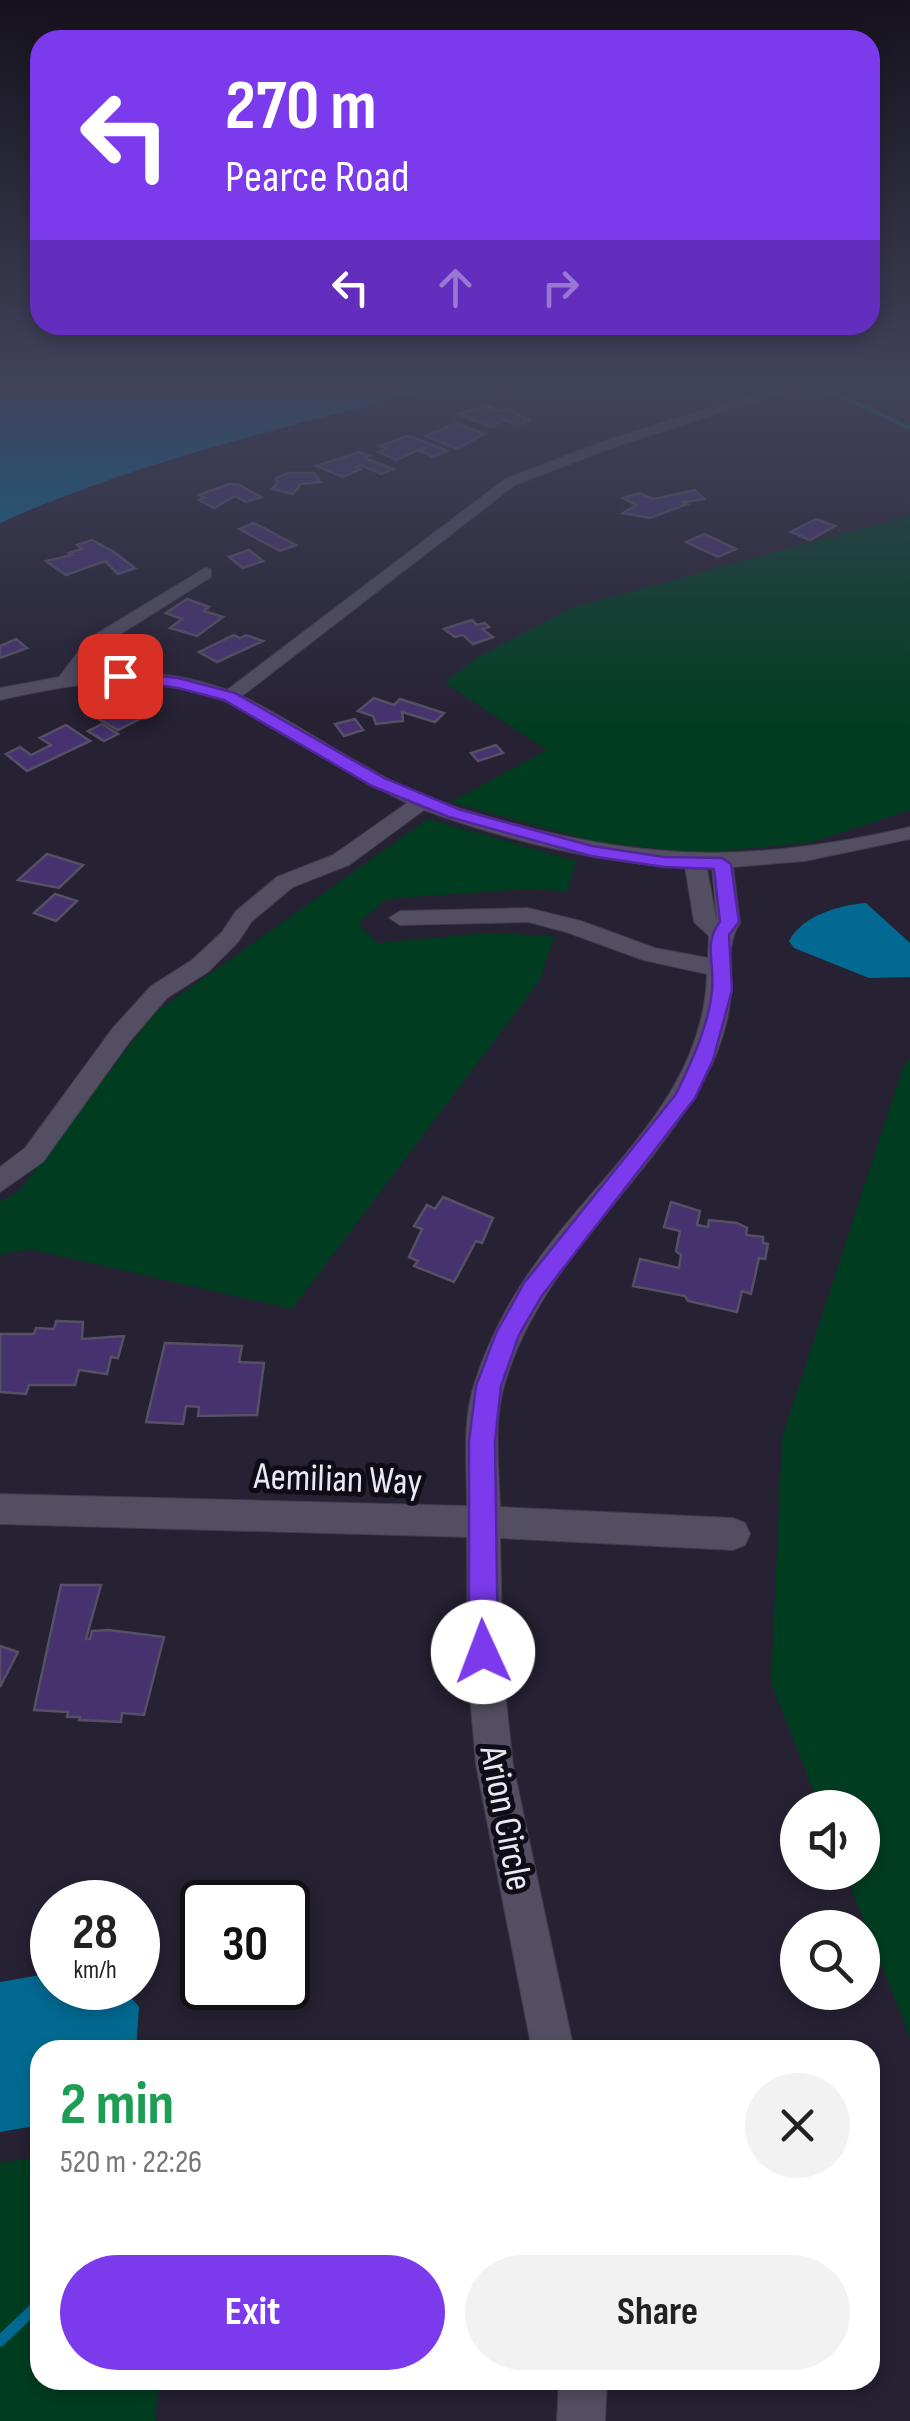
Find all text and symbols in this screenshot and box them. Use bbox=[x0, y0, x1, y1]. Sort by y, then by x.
text: 270 m bbox=[225, 65, 377, 149]
icon: left bbox=[60, 70, 190, 200]
text: Pearce Road bbox=[225, 150, 410, 205]
icon: left bbox=[323, 260, 378, 315]
icon: ahead bbox=[428, 260, 483, 315]
icon: right bbox=[533, 260, 588, 315]
pin bbox=[78, 634, 163, 719]
icon: arrive bbox=[93, 649, 148, 704]
street label: Aemilian Way bbox=[252, 1454, 423, 1505]
position arrow bbox=[431, 1600, 535, 1704]
street label: Arion Circle bbox=[469, 1741, 542, 1894]
map controls bbox=[780, 1790, 880, 2010]
button: sound bbox=[780, 1790, 880, 1890]
speed limit sign: 30 bbox=[180, 1880, 310, 2010]
text: 28 bbox=[72, 1903, 118, 1963]
button: search bbox=[780, 1910, 880, 2010]
text: km/h bbox=[73, 1955, 117, 1986]
text: 2 min bbox=[60, 2069, 174, 2141]
button: close bbox=[745, 2073, 850, 2178]
text: 520 m · 22:26 bbox=[60, 2143, 202, 2182]
button: Exit bbox=[60, 2255, 445, 2370]
button: Share bbox=[465, 2255, 850, 2370]

